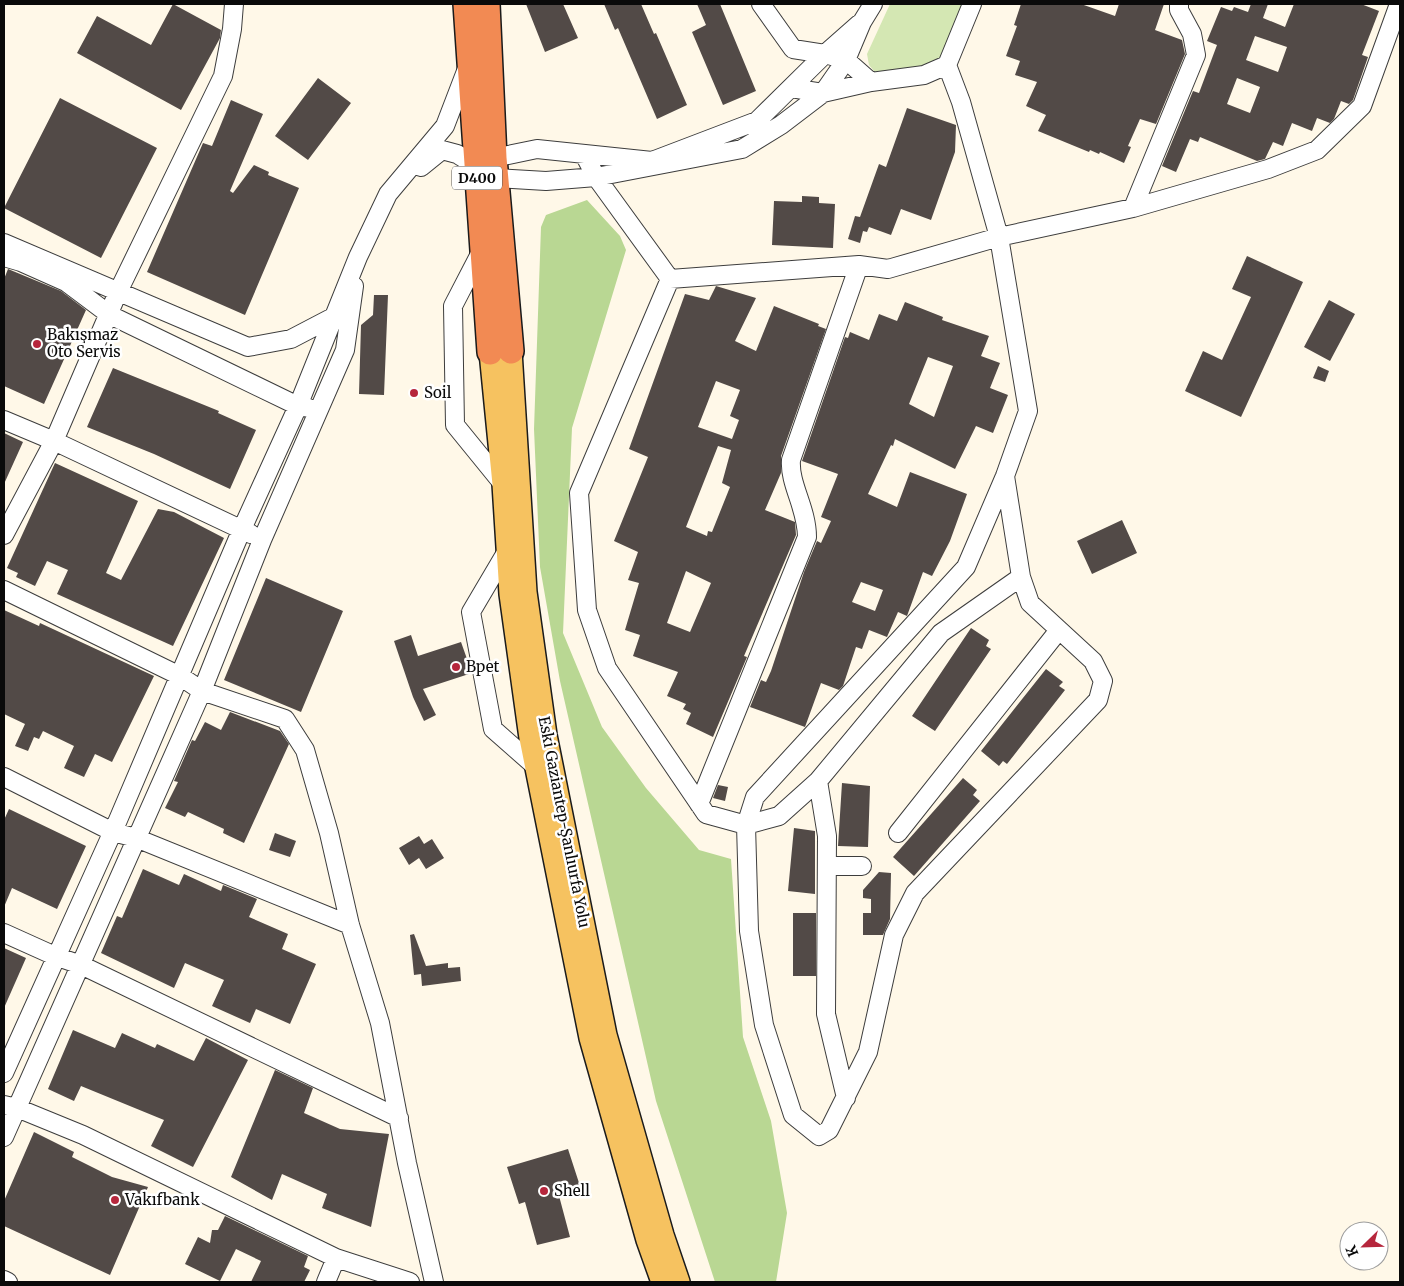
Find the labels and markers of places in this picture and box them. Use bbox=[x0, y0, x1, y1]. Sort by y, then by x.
place label: Bakışmaz Oto Servis bbox=[47, 325, 121, 361]
marker: Bakışmaz Oto Servis bbox=[31, 338, 43, 350]
place label: Soil bbox=[424, 383, 452, 402]
marker: Soil bbox=[408, 387, 420, 399]
place label: Bpet bbox=[466, 657, 499, 676]
marker: Bpet bbox=[450, 661, 462, 673]
place label: Shell bbox=[554, 1181, 590, 1200]
marker: Shell bbox=[538, 1185, 550, 1197]
place label: Vakıfbank bbox=[124, 1190, 200, 1209]
marker: Vakıfbank bbox=[109, 1194, 121, 1206]

